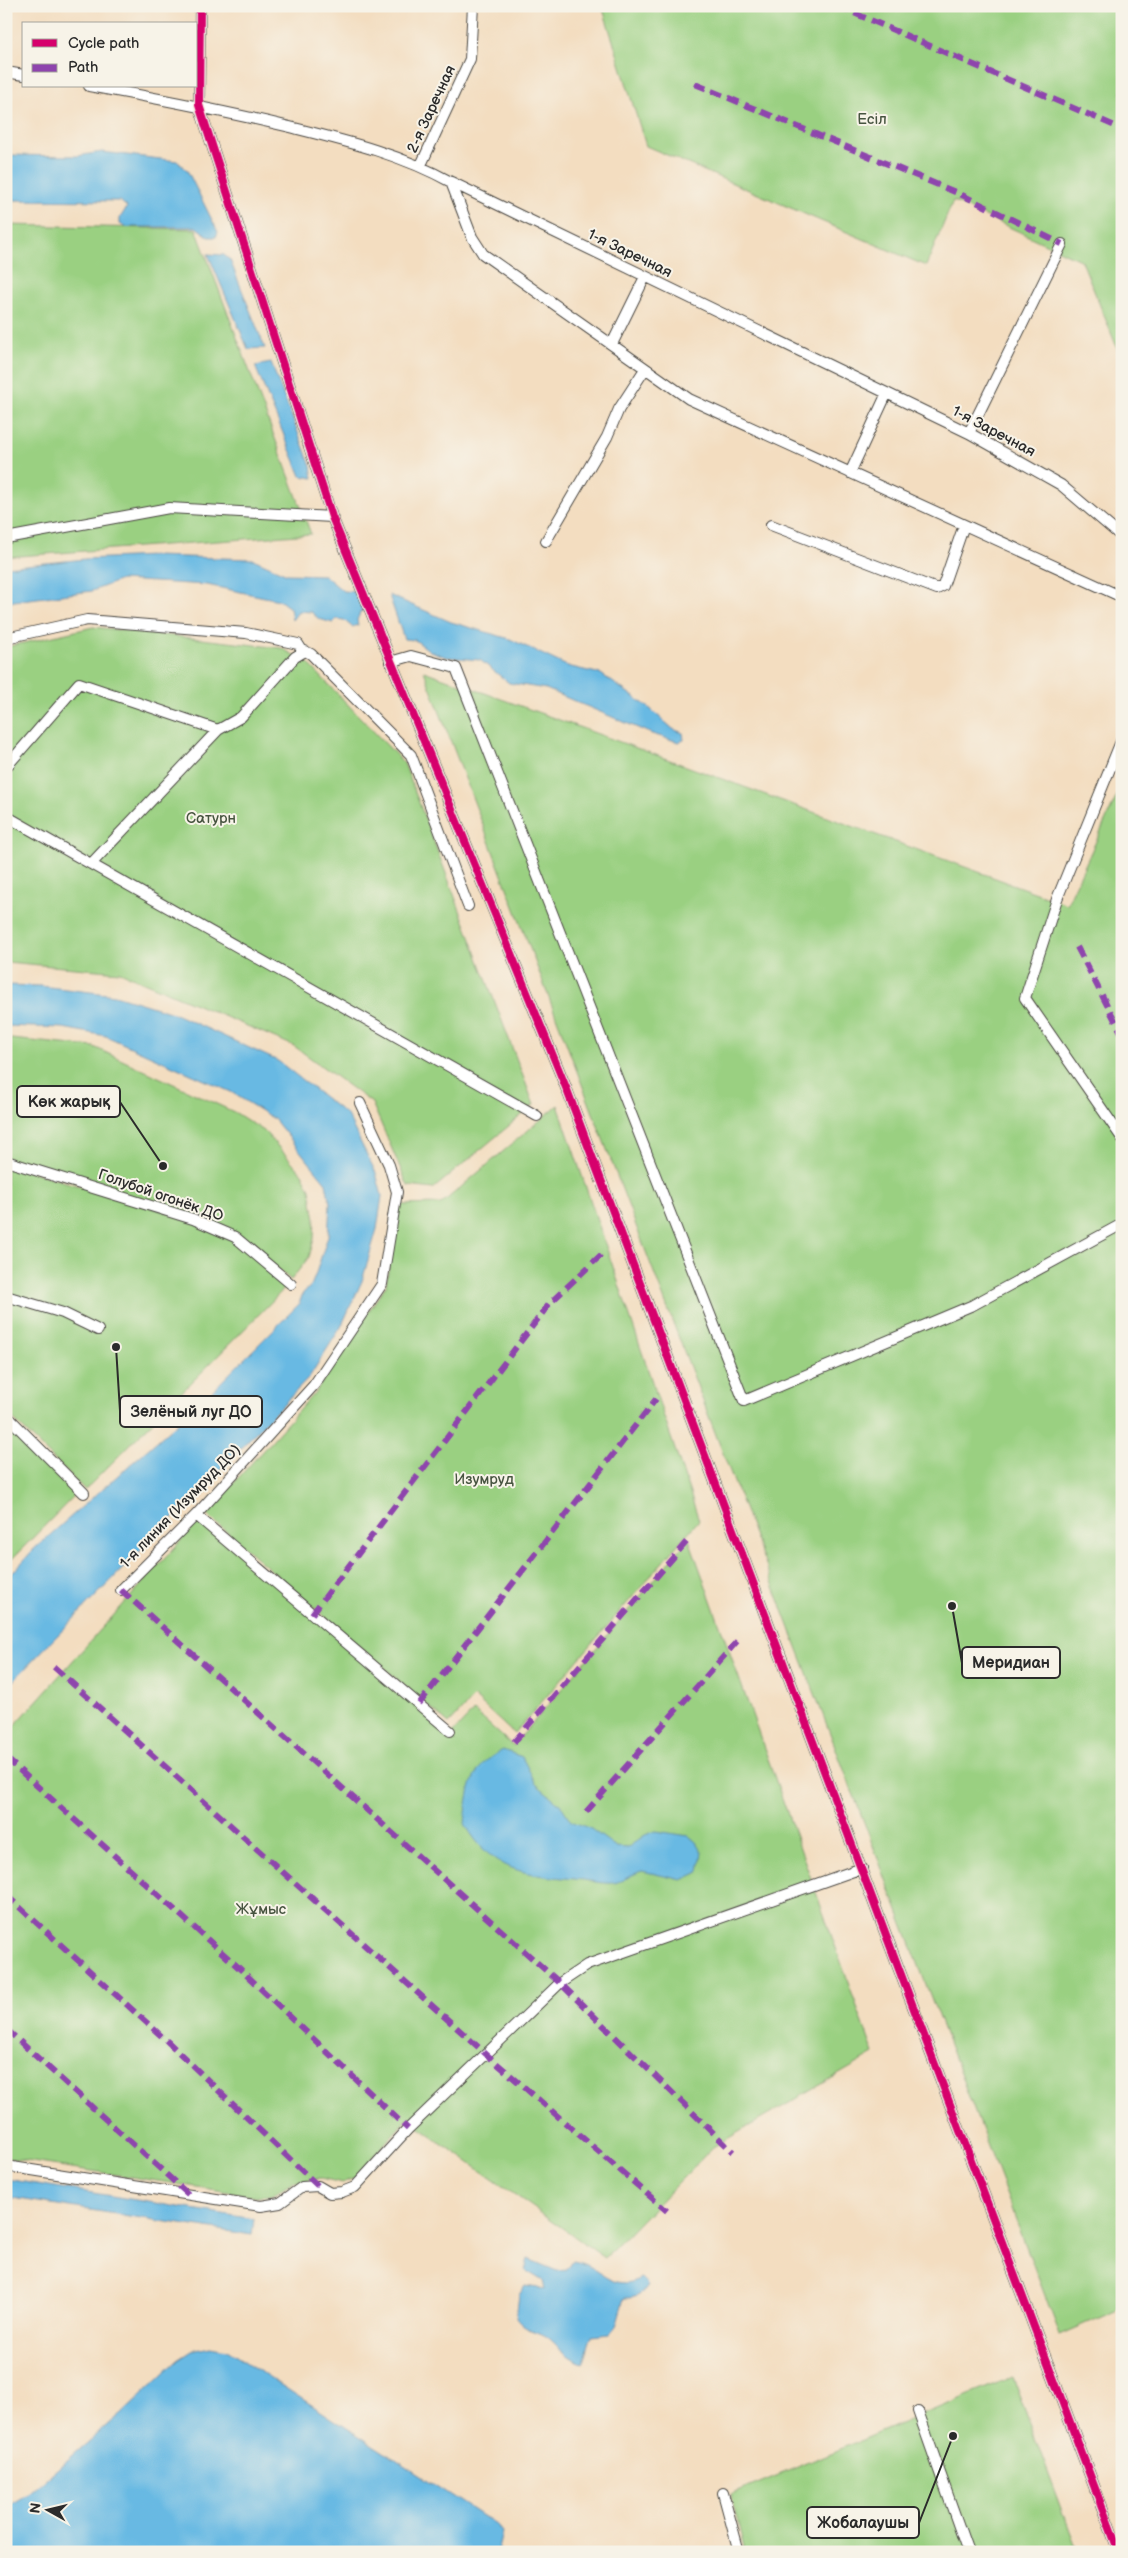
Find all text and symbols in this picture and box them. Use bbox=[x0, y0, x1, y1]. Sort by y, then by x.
legend bbox=[22, 22, 198, 88]
text: Cycle path bbox=[68, 34, 139, 53]
text: Path bbox=[68, 58, 98, 77]
street label: 2-я Заречная bbox=[403, 62, 460, 156]
park label: Есіл bbox=[857, 110, 887, 129]
street label: 1-я Заречная bbox=[584, 225, 675, 282]
street label: 1-я Заречная bbox=[949, 402, 1039, 461]
park label: Сатурн bbox=[186, 809, 236, 828]
callout: Көк жарық bbox=[17, 1086, 120, 1117]
text: Көк жарық bbox=[28, 1093, 111, 1112]
street label: Голубой огонёк ДО bbox=[96, 1165, 226, 1226]
callout: Зелёный луг ДО bbox=[120, 1396, 262, 1427]
text: Зелёный луг ДО bbox=[130, 1403, 252, 1422]
street label: 1-я линия (Изумруд ДО) bbox=[116, 1440, 245, 1573]
park label: Изумруд bbox=[454, 1470, 514, 1489]
callout: Меридиан bbox=[962, 1647, 1060, 1678]
text: Меридиан bbox=[972, 1654, 1050, 1673]
park label: Жұмыс bbox=[236, 1900, 287, 1919]
north arrow bbox=[22, 2486, 72, 2536]
text: N bbox=[26, 2502, 45, 2515]
callout: Жобалаушы bbox=[807, 2507, 919, 2538]
text: Жобалаушы bbox=[817, 2514, 909, 2533]

